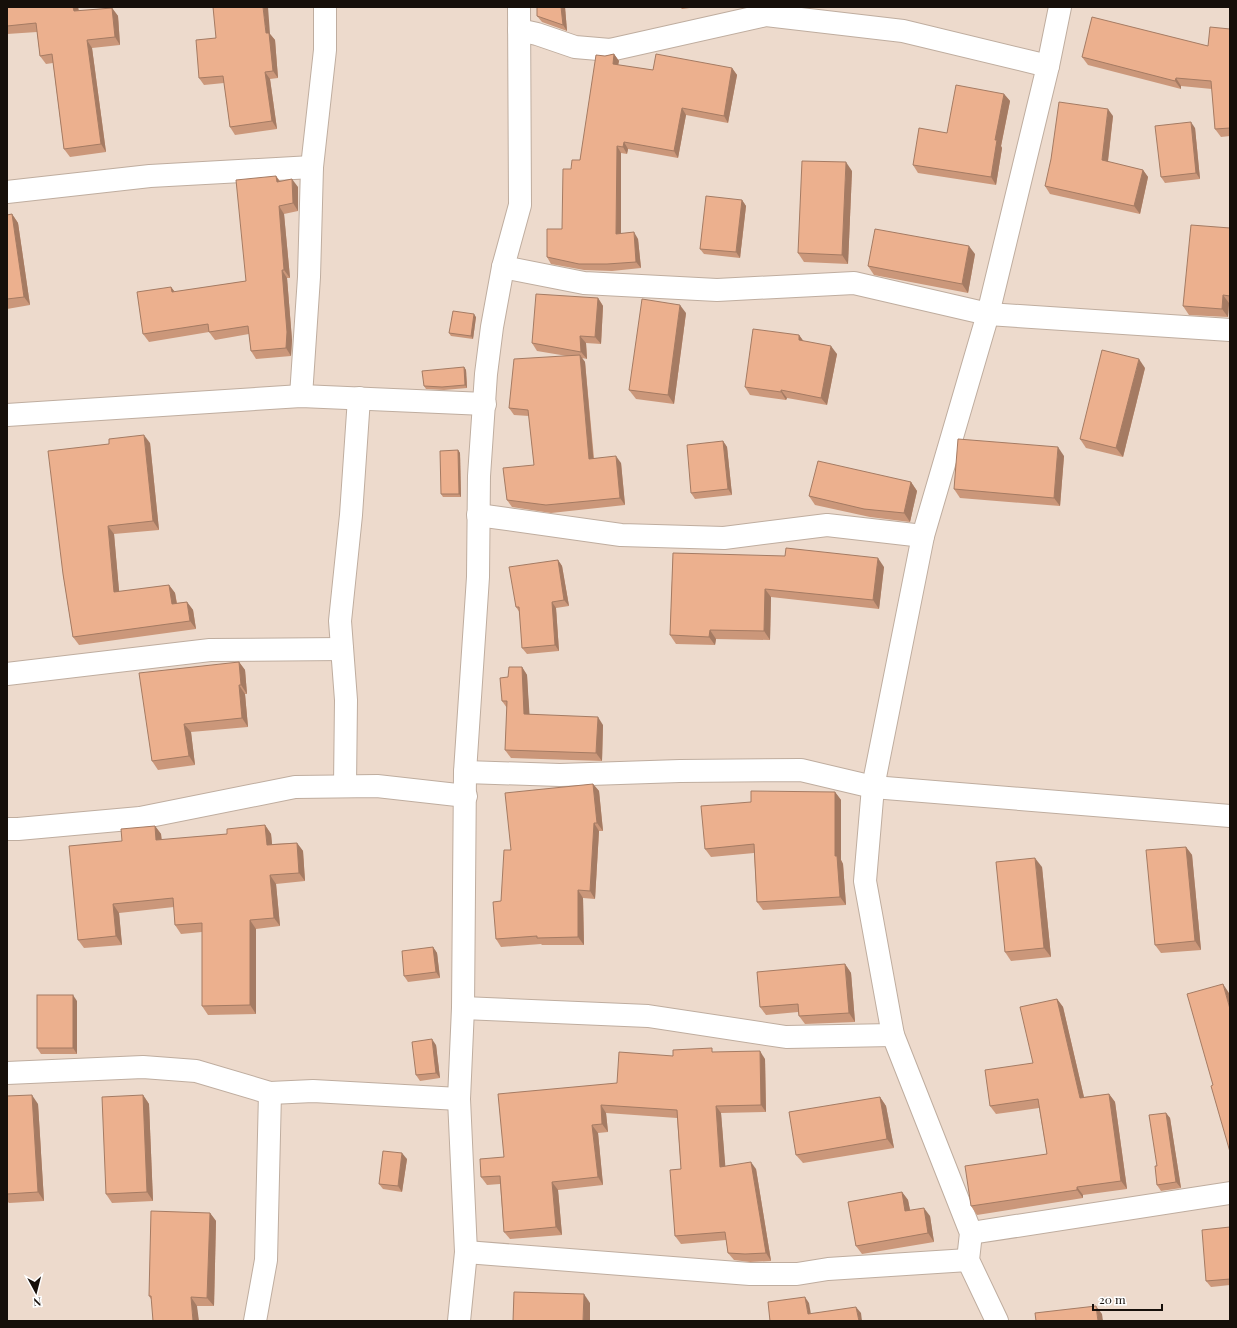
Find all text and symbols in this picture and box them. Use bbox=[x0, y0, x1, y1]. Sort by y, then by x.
north arrow bbox=[16, 1272, 56, 1312]
scale bar bbox=[1093, 1286, 1162, 1312]
text: 20 m bbox=[1099, 1291, 1126, 1307]
text: N bbox=[32, 1294, 42, 1310]

